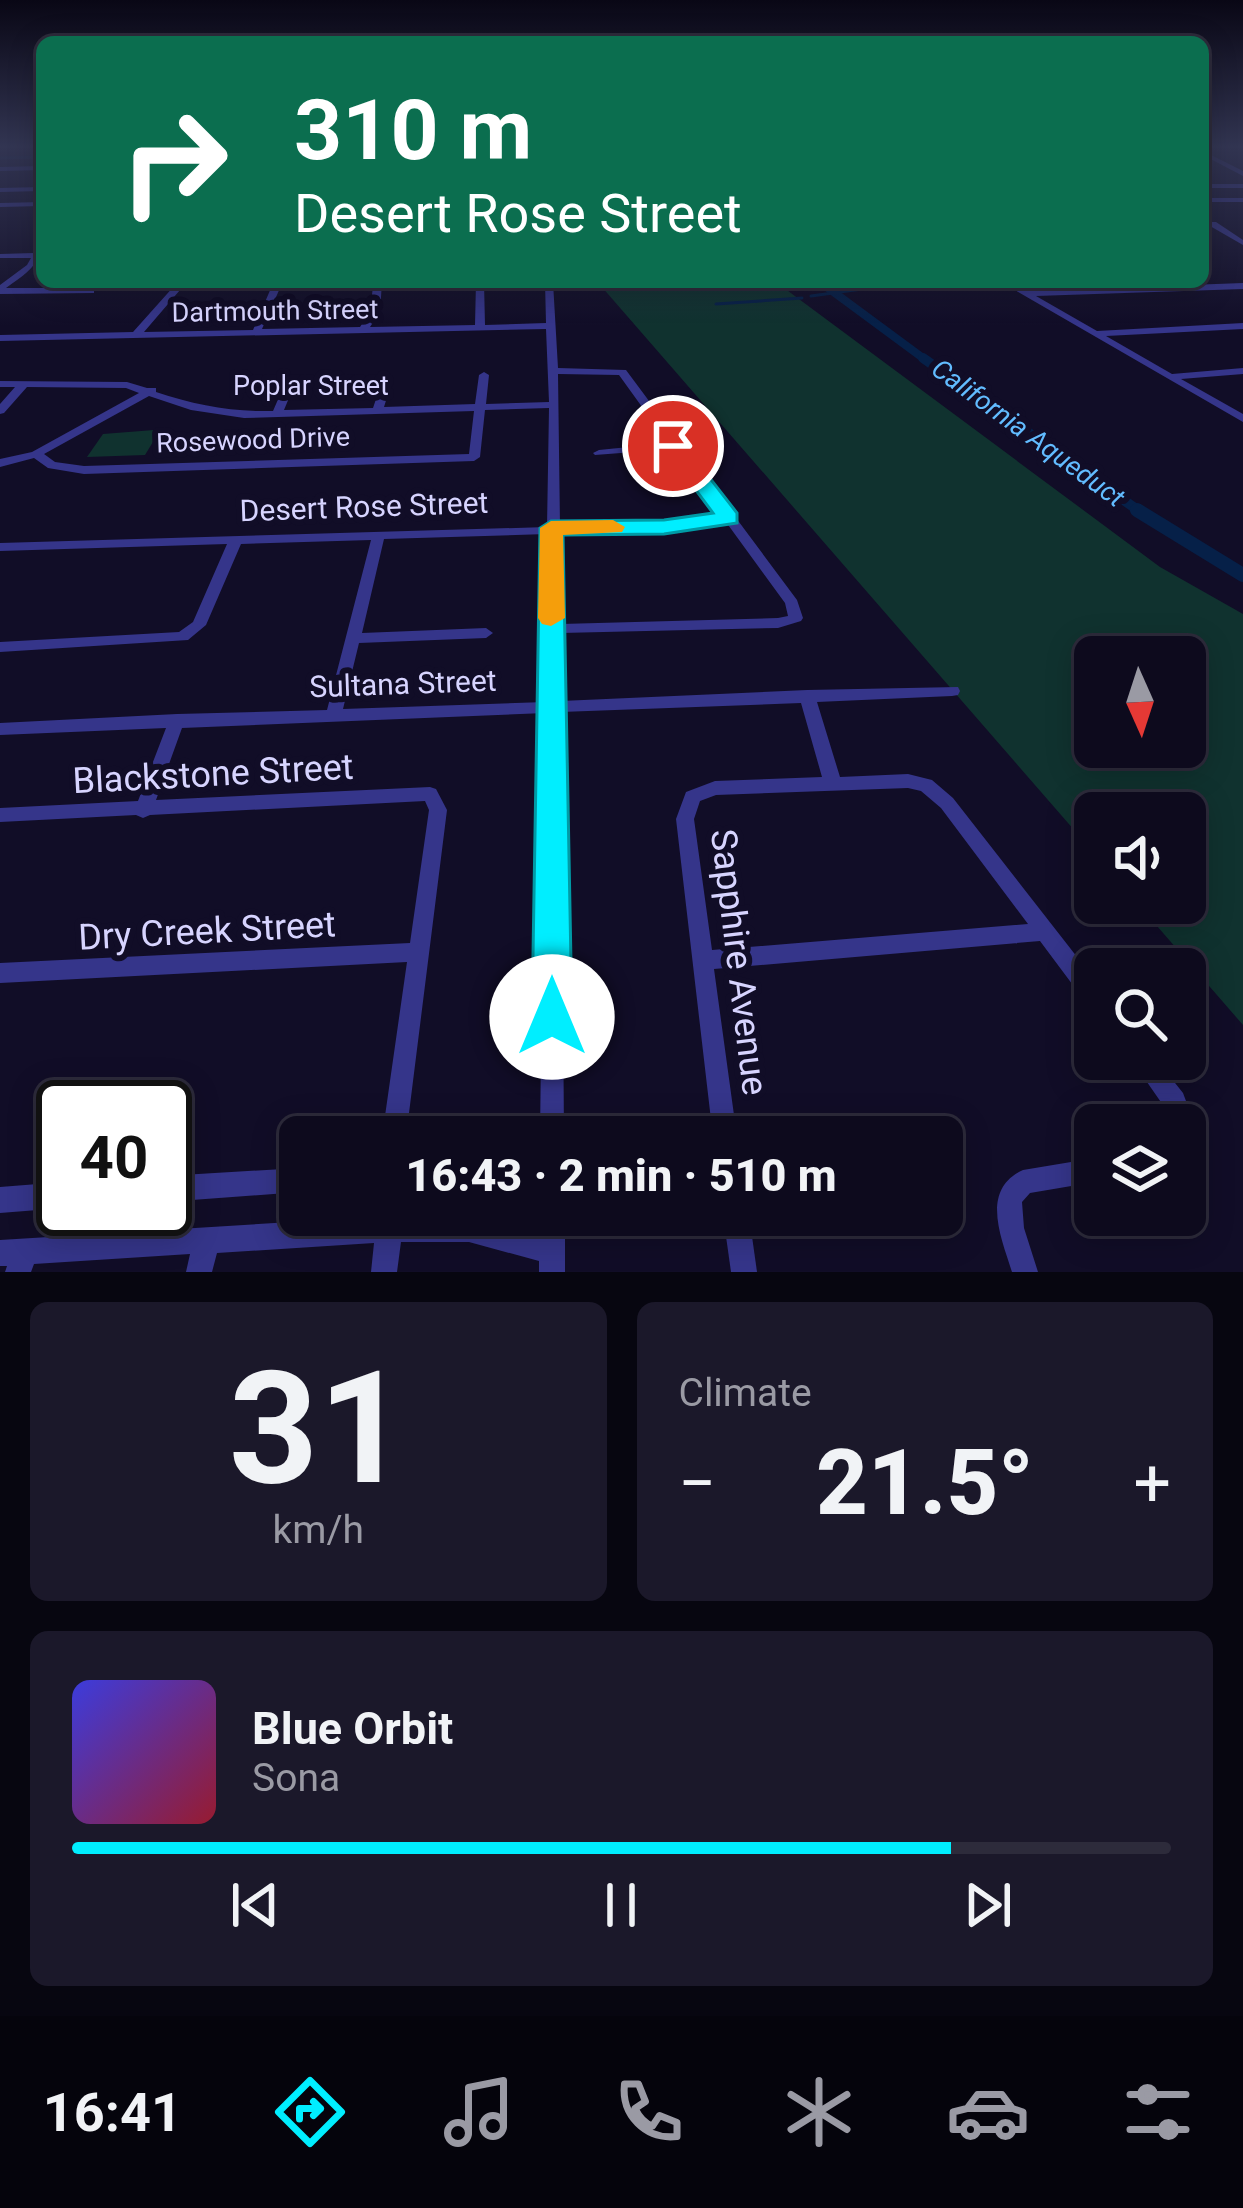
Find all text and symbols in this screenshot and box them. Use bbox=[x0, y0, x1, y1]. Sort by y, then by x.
text: 310 m bbox=[294, 81, 532, 180]
icon: right bbox=[96, 84, 252, 240]
text: Desert Rose Street bbox=[294, 182, 742, 245]
street label: Dartmouth Street bbox=[171, 293, 379, 329]
water label: California Aqueduct bbox=[925, 352, 1131, 514]
street label: Poplar Street bbox=[233, 370, 389, 402]
pin bbox=[622, 395, 724, 497]
icon: arrive bbox=[640, 413, 706, 479]
street label: Rosewood Drive bbox=[156, 421, 350, 459]
street label: Desert Rose Street bbox=[239, 485, 489, 528]
north arrow bbox=[1074, 636, 1206, 768]
map controls bbox=[1074, 636, 1206, 1236]
street label: Sultana Street bbox=[309, 663, 497, 704]
street label: Blackstone Street bbox=[72, 746, 355, 802]
button: sound bbox=[1074, 792, 1206, 924]
street label: Sapphire Avenue bbox=[702, 827, 776, 1097]
street label: Dry Creek Street bbox=[77, 903, 337, 959]
button: search bbox=[1074, 948, 1206, 1080]
position arrow bbox=[489, 954, 615, 1080]
speed limit sign: 40 bbox=[36, 1080, 192, 1236]
button: layers bbox=[1074, 1104, 1206, 1236]
text: 16:43 · 2 min · 510 m bbox=[405, 1149, 837, 1202]
text: 31 bbox=[229, 1337, 408, 1520]
text: Climate bbox=[679, 1370, 812, 1416]
text: 21.5° bbox=[816, 1431, 1034, 1536]
text: − bbox=[679, 1445, 716, 1522]
text: + bbox=[1134, 1445, 1171, 1522]
text: km/h bbox=[272, 1507, 364, 1553]
text: Blue Orbit bbox=[252, 1702, 453, 1755]
text: Sona bbox=[252, 1755, 340, 1801]
icon: previous bbox=[222, 1872, 288, 1938]
icon: pause bbox=[588, 1872, 654, 1938]
icon: next bbox=[955, 1872, 1021, 1938]
icon: directions bbox=[268, 2070, 352, 2154]
icon: music bbox=[437, 2070, 521, 2154]
icon: phone bbox=[607, 2070, 691, 2154]
icon: climate bbox=[777, 2070, 861, 2154]
icon: car bbox=[946, 2070, 1030, 2154]
icon: filters bbox=[1116, 2070, 1200, 2154]
text: 16:41 bbox=[43, 2081, 182, 2144]

